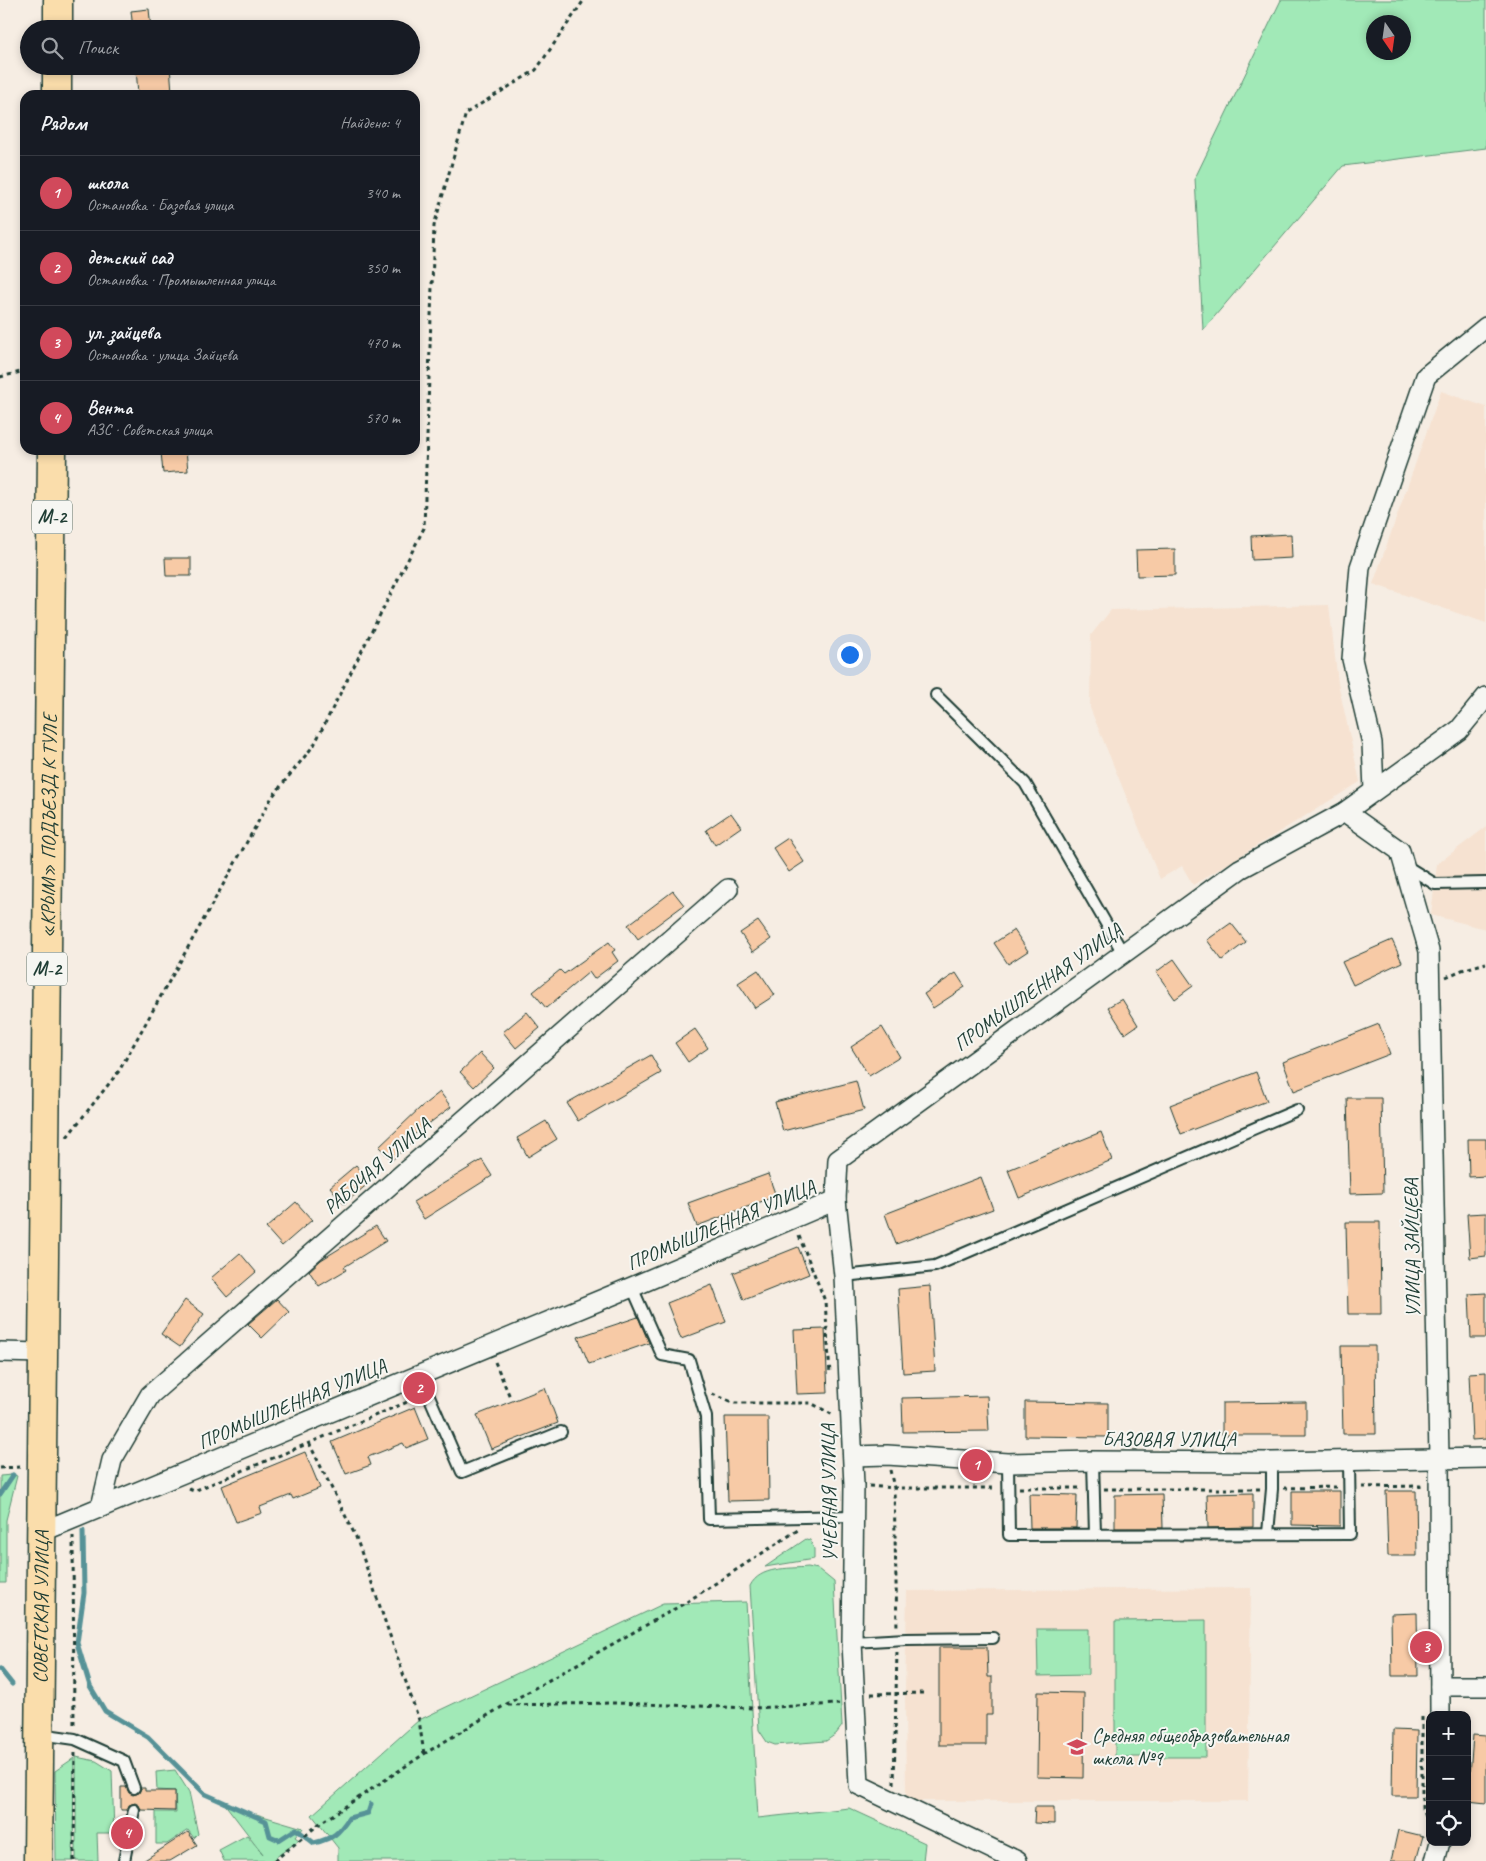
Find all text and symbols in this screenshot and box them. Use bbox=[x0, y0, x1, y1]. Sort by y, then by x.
north arrow bbox=[1366, 15, 1411, 60]
search box bbox=[20, 20, 420, 75]
icon: search bbox=[38, 34, 66, 62]
text: Поиск bbox=[78, 36, 118, 60]
text: Рядом bbox=[40, 110, 87, 136]
text: Найдено: 4 bbox=[340, 113, 400, 133]
text: школа bbox=[87, 171, 128, 195]
text: 1 bbox=[52, 183, 60, 203]
text: 340 m bbox=[366, 183, 400, 203]
text: Остановка · Базовая улица bbox=[87, 195, 234, 215]
text: детский сад bbox=[87, 246, 172, 270]
text: 2 bbox=[52, 258, 60, 278]
text: 350 m bbox=[366, 258, 400, 278]
text: Остановка · Промышленная улица bbox=[87, 270, 275, 290]
text: ул. зайцева bbox=[87, 321, 160, 345]
text: 3 bbox=[52, 333, 60, 353]
text: 470 m bbox=[366, 333, 400, 353]
text: Остановка · улица Зайцева bbox=[87, 345, 238, 365]
text: Вента bbox=[87, 396, 132, 420]
text: 4 bbox=[52, 408, 60, 428]
text: 570 m bbox=[366, 408, 400, 428]
text: АЗС · Советская улица bbox=[87, 420, 212, 440]
road number: М-2 bbox=[32, 501, 72, 534]
your location bbox=[837, 642, 863, 668]
street label: «КРЫМ» ПОДЪЕЗД К ТУЛЕ bbox=[35, 711, 62, 938]
street label: ПРОМЫШЛЕННАЯ УЛИЦА bbox=[949, 917, 1128, 1057]
road number: М-2 bbox=[27, 952, 67, 986]
street label: РАБОЧАЯ УЛИЦА bbox=[318, 1112, 437, 1219]
street label: ПРОМЫШЛЕННАЯ УЛИЦА bbox=[623, 1174, 820, 1276]
street label: УЛИЦА ЗАЙЦЕВА bbox=[1398, 1177, 1426, 1318]
street label: ПРОМЫШЛЕННАЯ УЛИЦА bbox=[194, 1353, 391, 1455]
pin: 2 bbox=[403, 1369, 435, 1407]
street label: УЧЕБНАЯ УЛИЦА bbox=[815, 1423, 843, 1562]
street label: БАЗОВАЯ УЛИЦА bbox=[1102, 1427, 1237, 1452]
pin: 1 bbox=[960, 1446, 992, 1484]
street label: СОВЕТСКАЯ УЛИЦА bbox=[27, 1530, 54, 1683]
pin: 3 bbox=[1410, 1628, 1442, 1666]
map controls bbox=[1426, 1711, 1471, 1846]
button: + bbox=[1426, 1711, 1471, 1756]
place label: Средняя общеобразовательная школа №9 bbox=[1092, 1723, 1291, 1771]
school or university icon: Средняя общеобразовательная школа №9 bbox=[1066, 1736, 1088, 1758]
button: − bbox=[1426, 1756, 1471, 1801]
button: locate bbox=[1426, 1801, 1471, 1846]
pin: 4 bbox=[111, 1814, 143, 1852]

